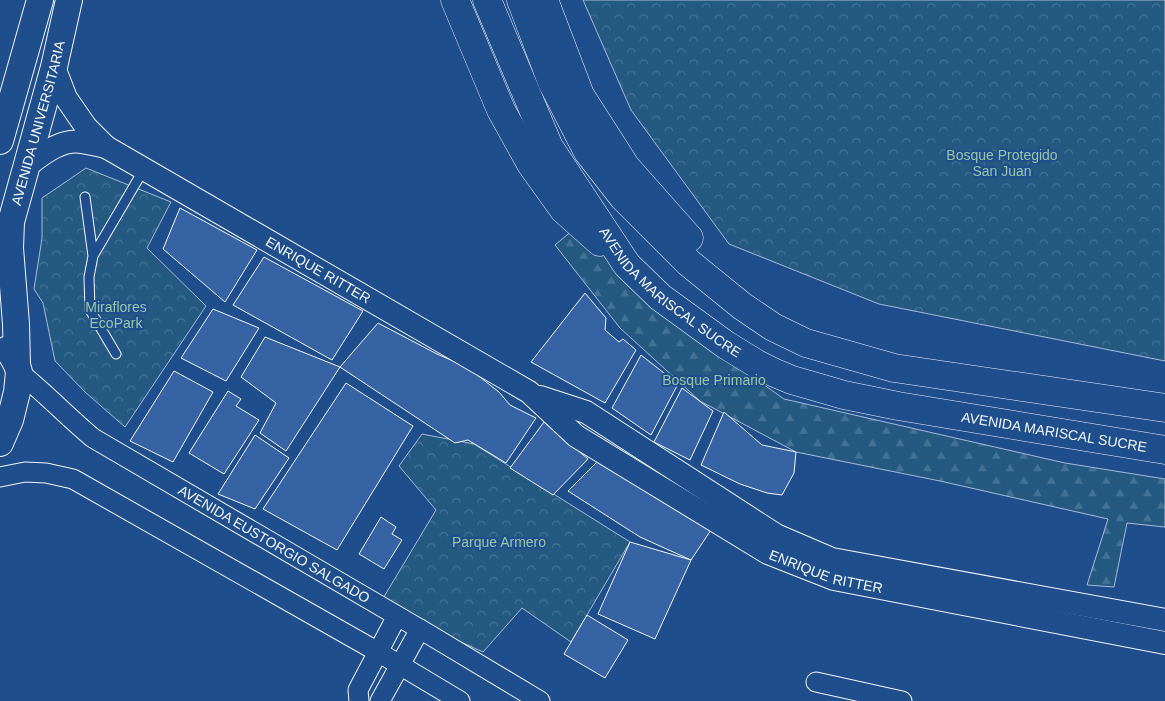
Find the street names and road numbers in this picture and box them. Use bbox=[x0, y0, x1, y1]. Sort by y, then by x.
street label: AVENIDA UNIVERSITARIA bbox=[8, 38, 68, 207]
street label: AVENIDA MARISCAL SUCRE bbox=[596, 224, 744, 360]
street label: ENRIQUE RITTER bbox=[263, 233, 373, 306]
street label: AVENIDA MARISCAL SUCRE bbox=[960, 409, 1148, 455]
street label: AVENIDA EUSTORGIO SALGADO bbox=[176, 482, 373, 606]
street label: ENRIQUE RITTER bbox=[767, 546, 884, 596]

